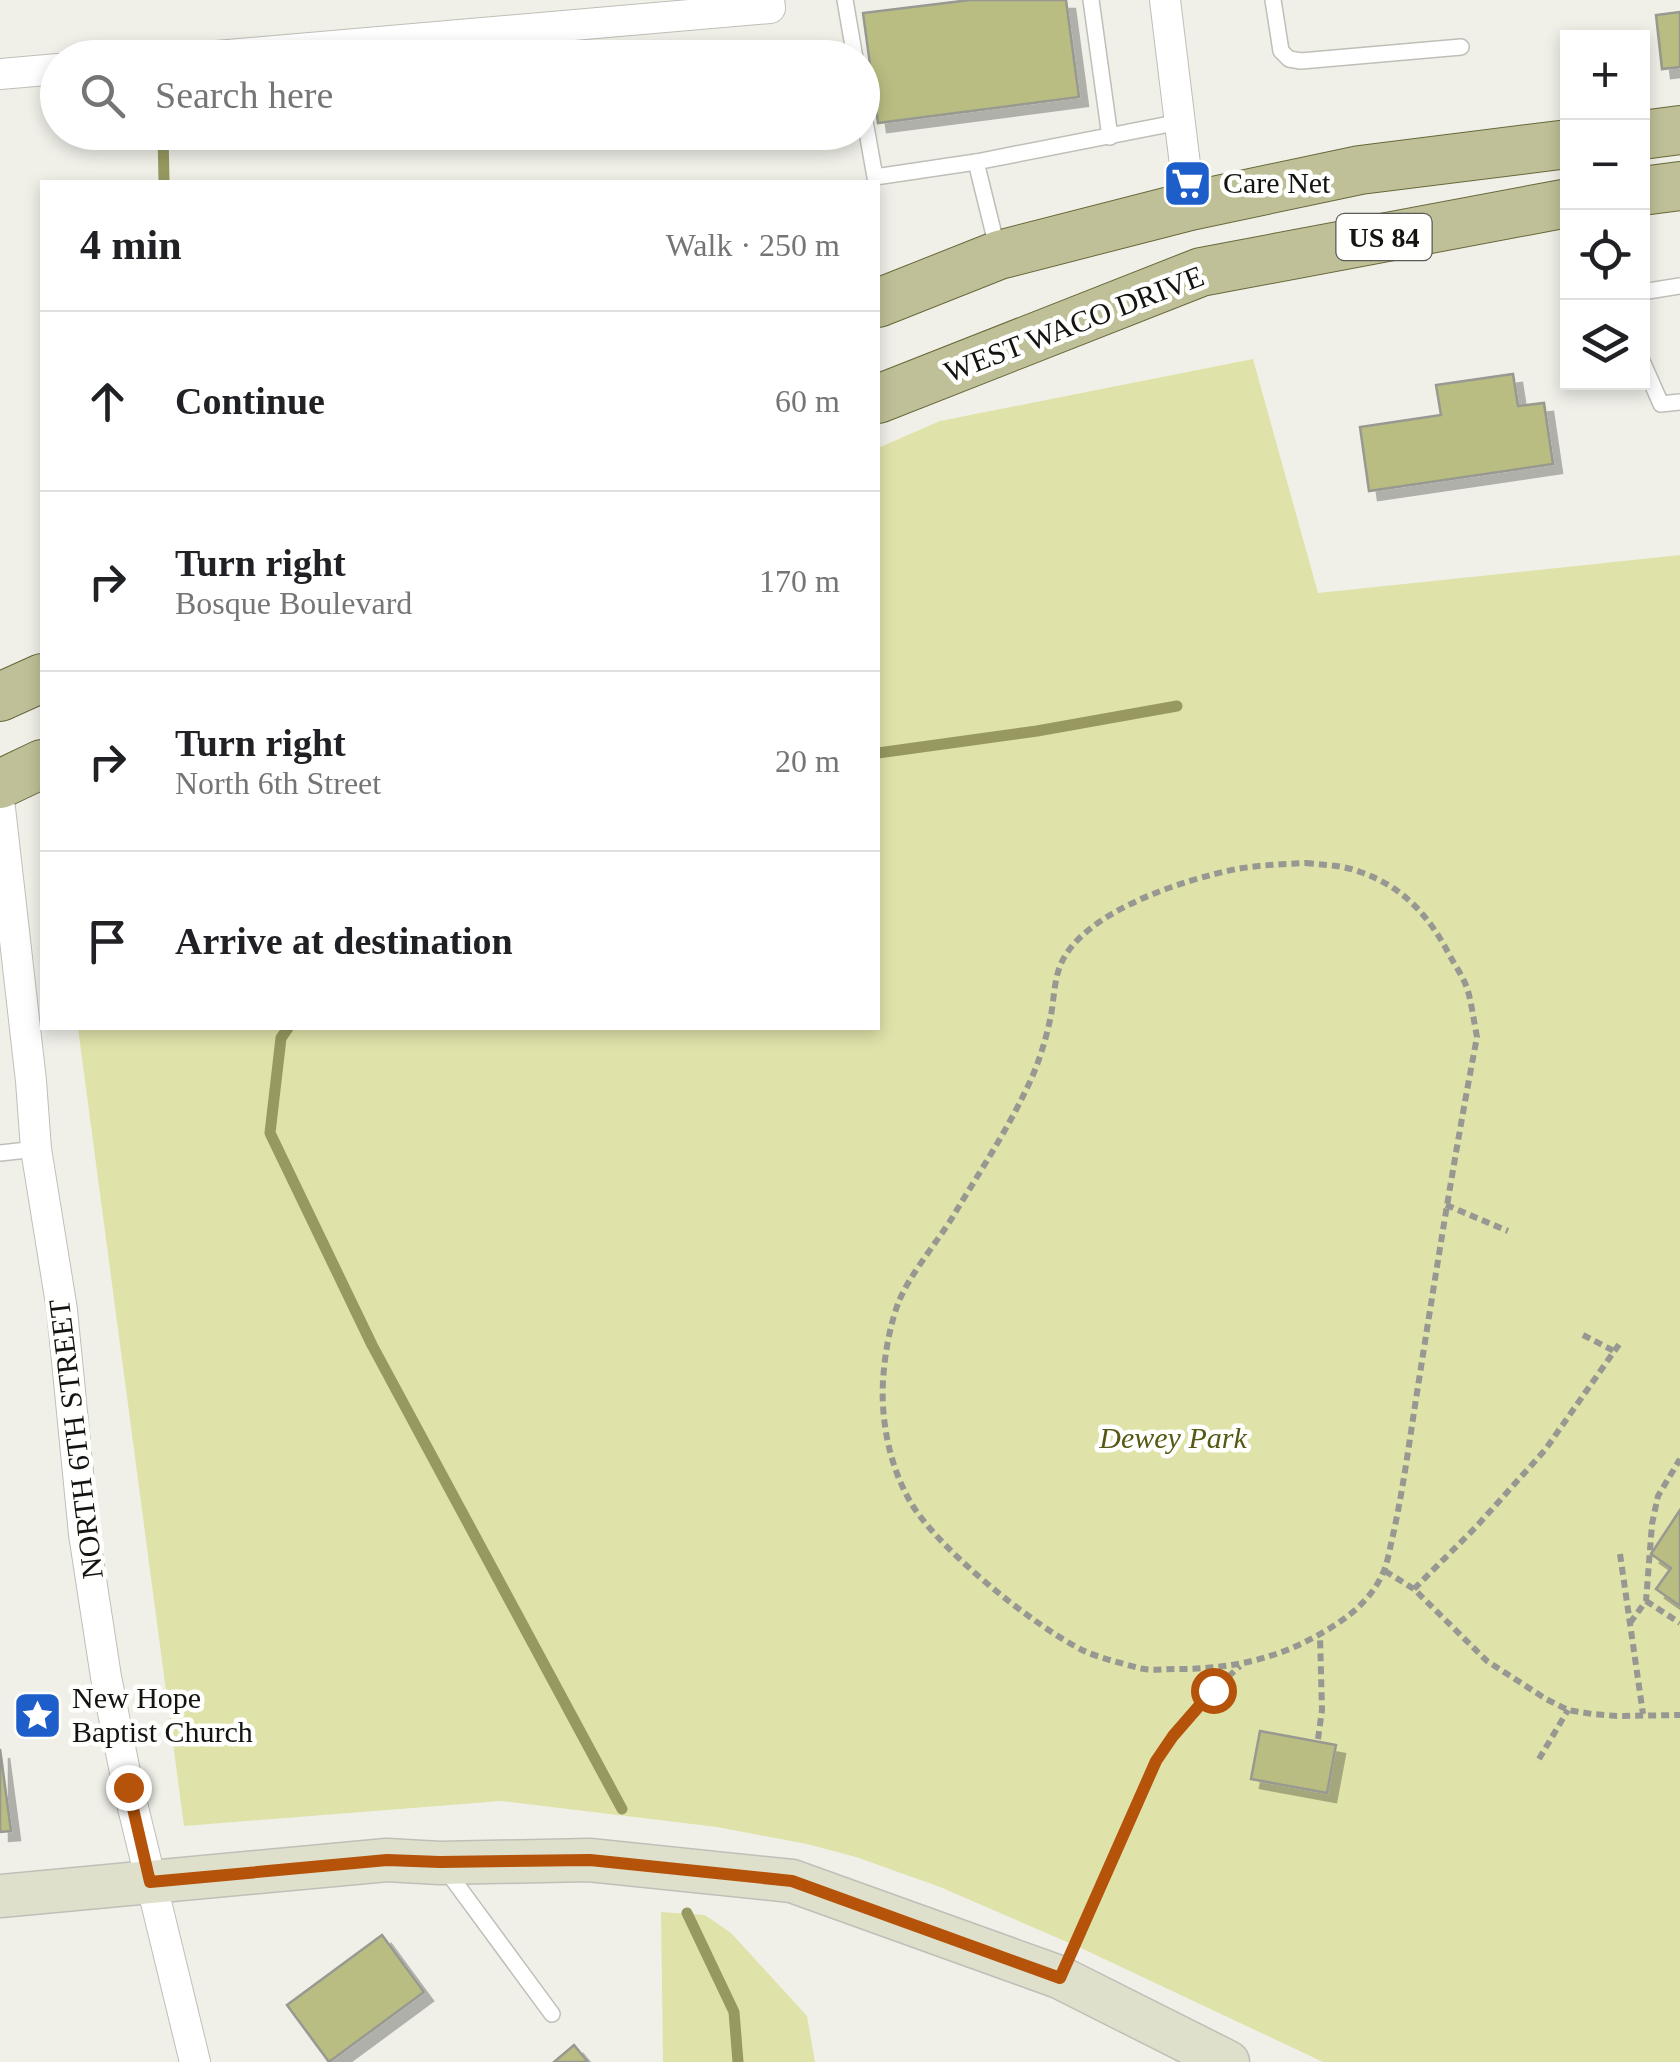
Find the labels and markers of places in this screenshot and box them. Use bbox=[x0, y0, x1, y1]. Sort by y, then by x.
supermarket icon: Care Net bbox=[1162, 157, 1214, 209]
place label: Care Net bbox=[1223, 166, 1331, 199]
place label: New Hope Baptist Church bbox=[72, 1681, 253, 1748]
place icon: New Hope Baptist Church bbox=[11, 1689, 63, 1741]

